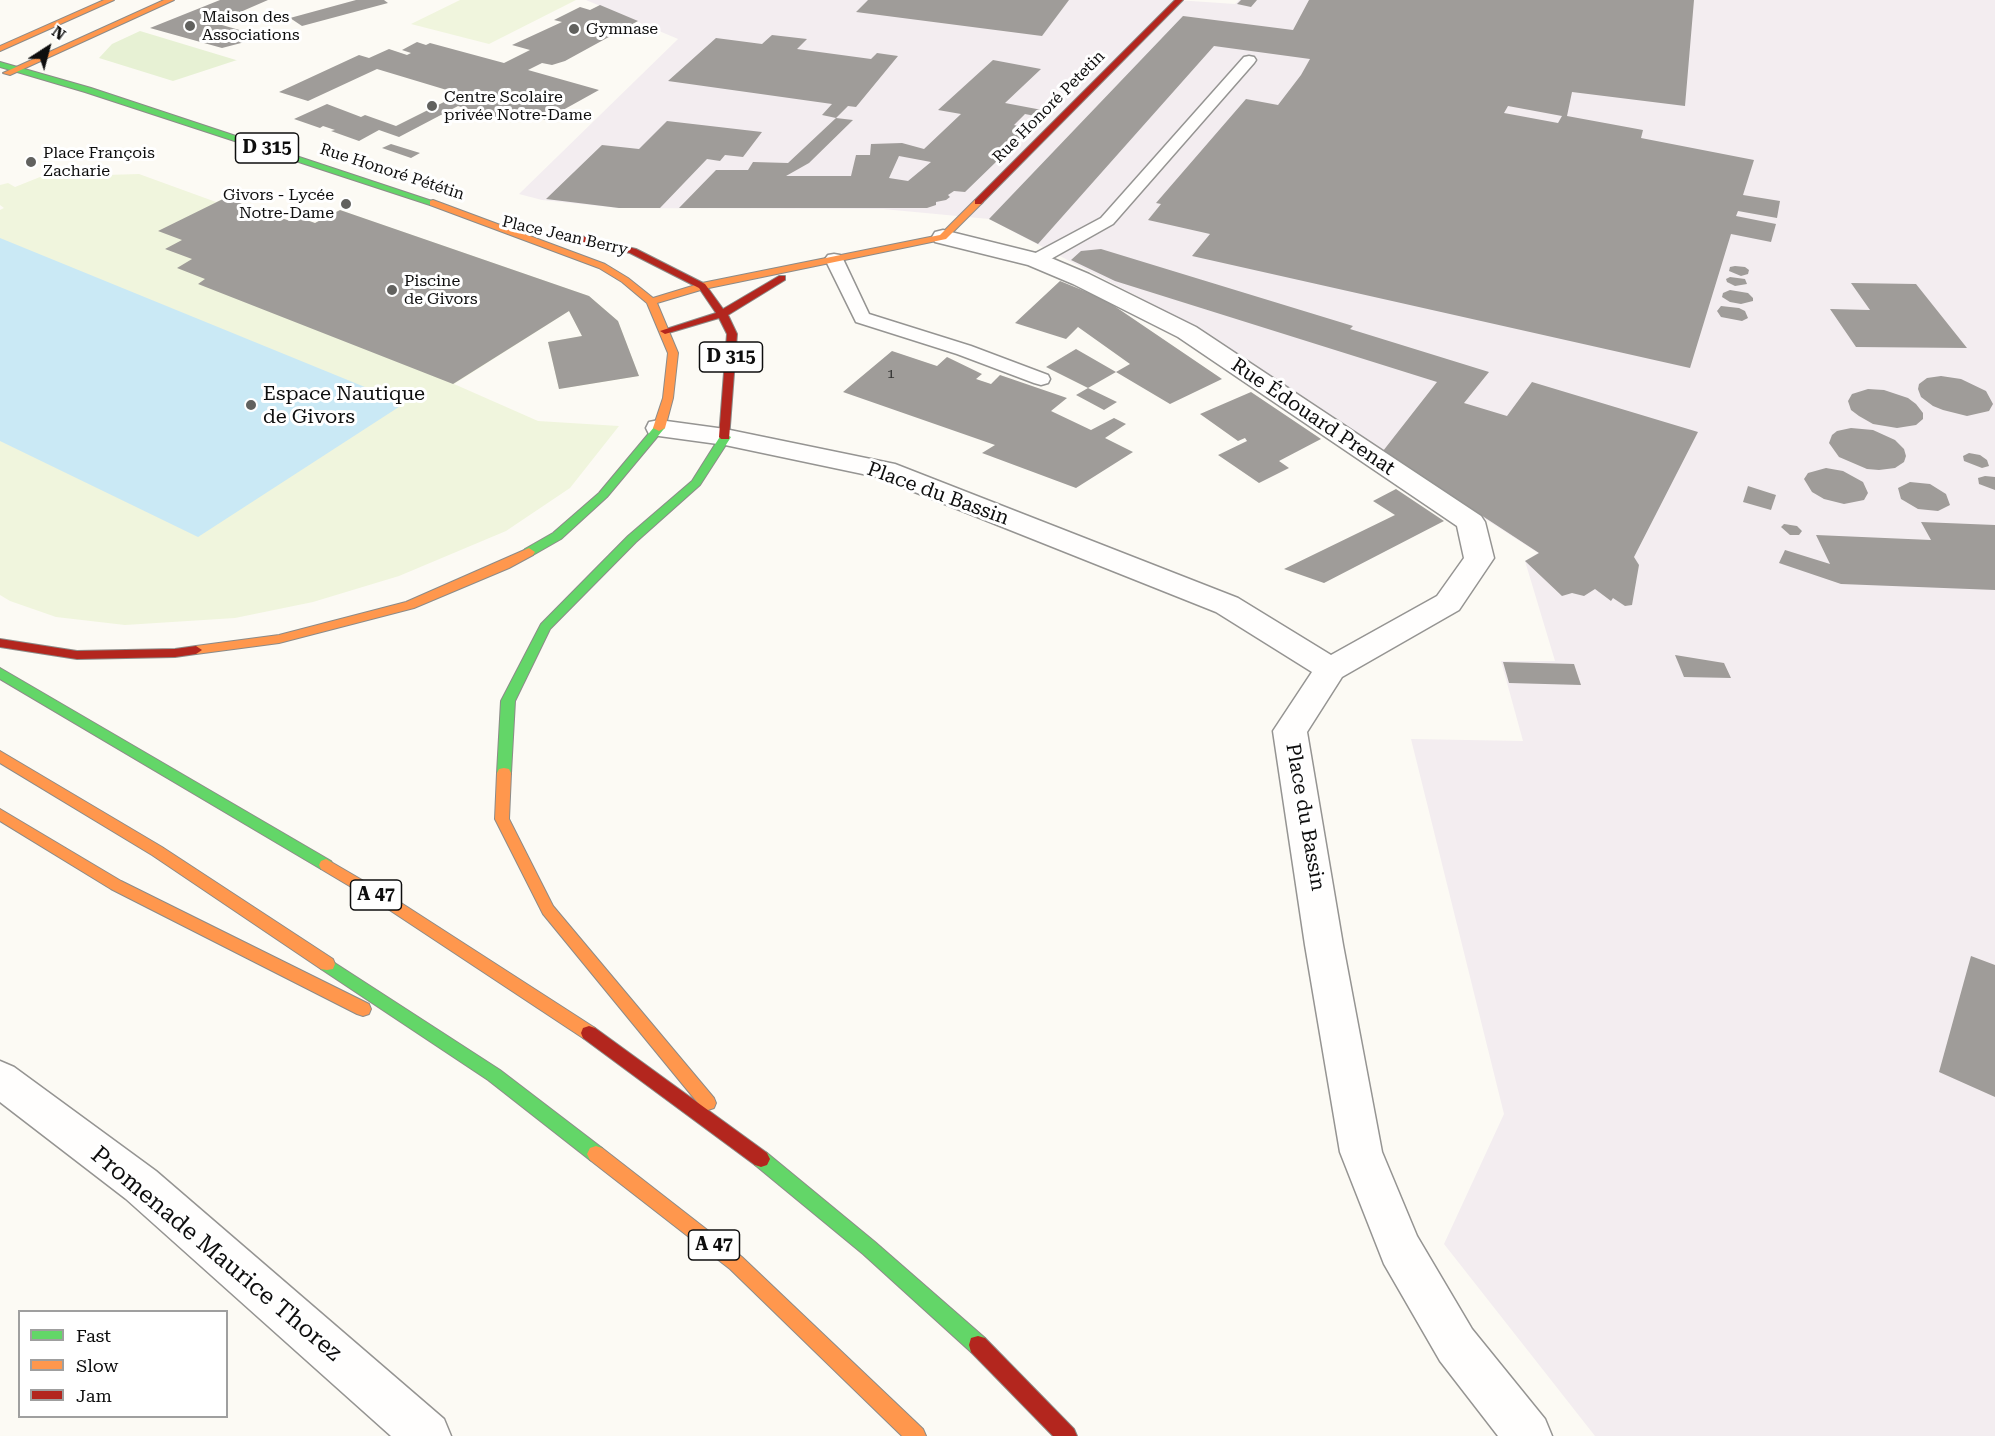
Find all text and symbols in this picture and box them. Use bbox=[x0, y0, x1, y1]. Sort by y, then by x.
place label: Maison des Associations bbox=[202, 7, 300, 45]
north arrow bbox=[18, 18, 78, 78]
marker: Maison des Associations bbox=[183, 19, 197, 33]
place label: Gymnase bbox=[586, 19, 658, 39]
text: N bbox=[48, 22, 69, 44]
marker: Gymnase bbox=[567, 22, 581, 36]
street label: Rue Honoré Petetin bbox=[989, 47, 1109, 167]
place label: Centre Scolaire privée Notre-Dame bbox=[444, 87, 592, 125]
marker: Centre Scolaire privée Notre-Dame bbox=[425, 99, 439, 113]
road number: D 315 bbox=[236, 133, 298, 163]
street label: Rue Honoré Pététin bbox=[317, 140, 467, 204]
place label: Place François Zacharie bbox=[43, 143, 155, 181]
marker: Place François Zacharie bbox=[24, 155, 38, 169]
place label: Givors - Lycée Notre-Dame bbox=[223, 185, 334, 223]
marker: Givors - Lycée Notre-Dame bbox=[339, 197, 353, 211]
street label: Place Jean Berry bbox=[500, 212, 630, 260]
place label: Piscine de Givors bbox=[404, 271, 478, 309]
marker: Piscine de Givors bbox=[385, 283, 399, 297]
road number: D 315 bbox=[700, 342, 762, 372]
street label: Rue Édouard Prenat bbox=[1227, 353, 1399, 481]
house number: 1 bbox=[887, 366, 895, 382]
place label: Espace Nautique de Givors bbox=[263, 382, 425, 429]
marker: Espace Nautique de Givors bbox=[244, 398, 258, 412]
street label: Place du Bassin bbox=[864, 457, 1012, 531]
street label: Place du Bassin bbox=[1280, 741, 1330, 893]
road number: A 47 bbox=[350, 880, 401, 910]
street label: Promenade Maurice Thorez bbox=[85, 1141, 347, 1367]
road number: A 47 bbox=[688, 1230, 740, 1260]
legend bbox=[18, 1310, 228, 1418]
text: Fast bbox=[76, 1325, 111, 1346]
text: Slow bbox=[76, 1355, 118, 1376]
text: Jam bbox=[76, 1385, 112, 1406]

